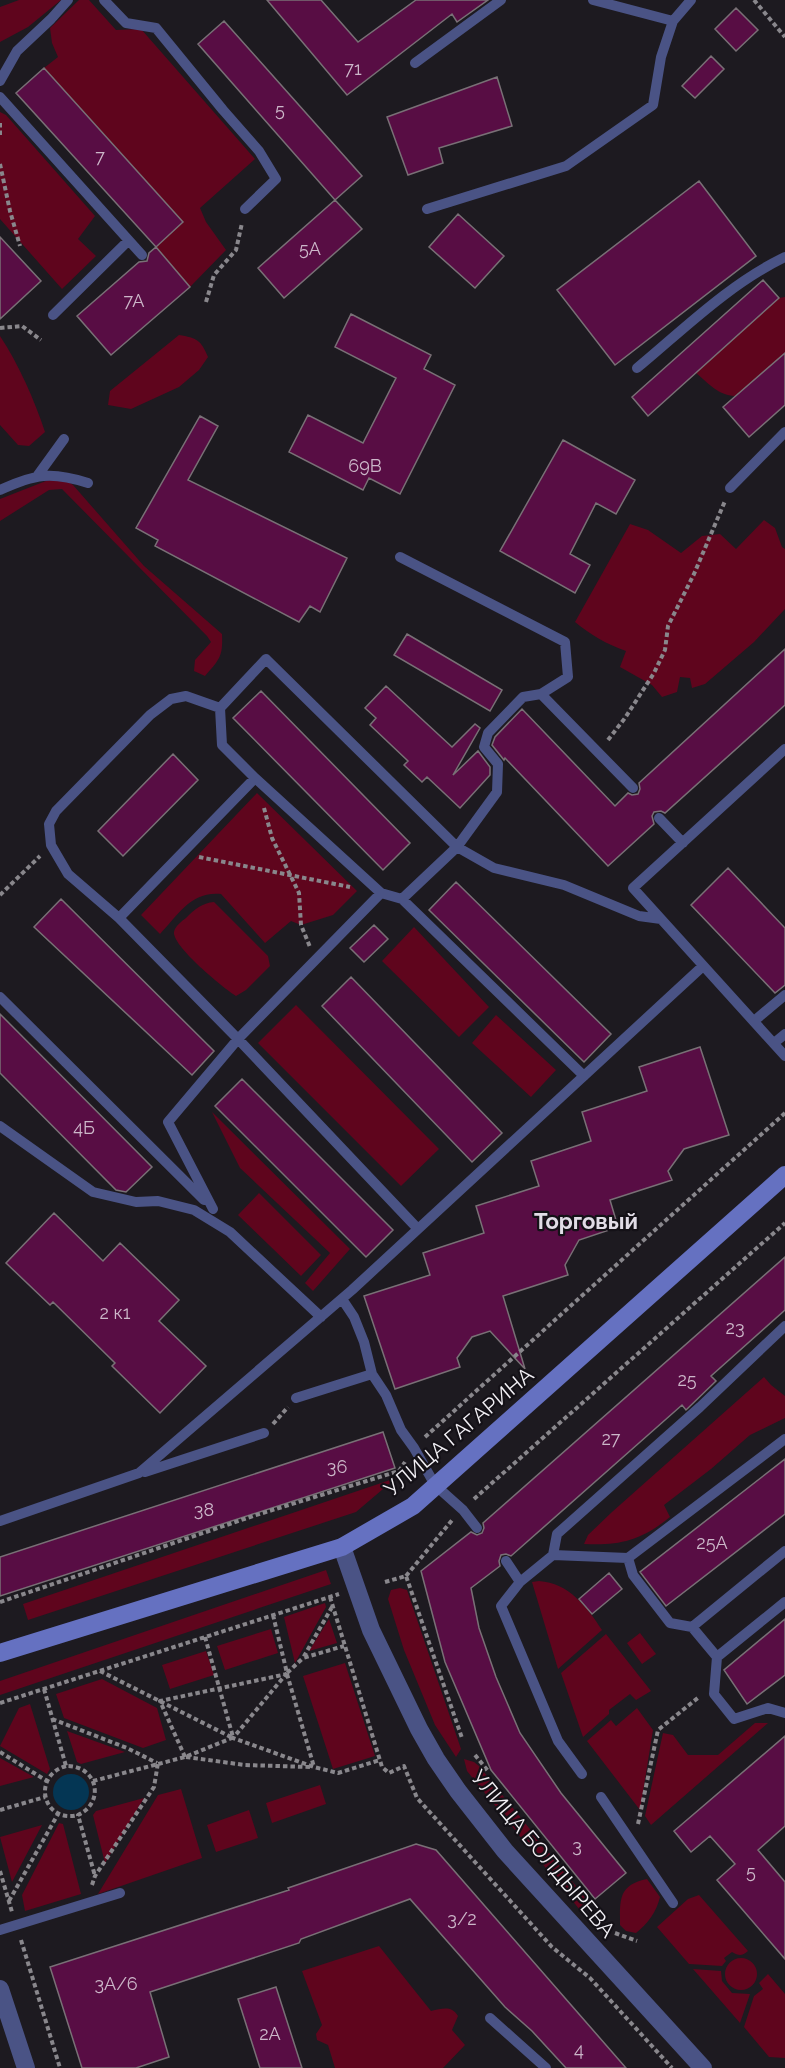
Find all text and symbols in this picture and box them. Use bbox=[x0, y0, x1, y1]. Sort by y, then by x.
house number: 71 bbox=[344, 58, 362, 79]
house number: 5 bbox=[275, 99, 285, 120]
house number: 7 bbox=[95, 146, 105, 167]
house number: 5А bbox=[299, 238, 321, 259]
house number: 7А bbox=[124, 290, 145, 311]
house number: 69В bbox=[348, 455, 382, 476]
house number: 4Б bbox=[73, 1117, 95, 1138]
district label: Торговый bbox=[534, 1208, 638, 1234]
house number: 2 к1 bbox=[99, 1302, 131, 1323]
house number: 23 bbox=[726, 1317, 745, 1338]
street label: УЛИЦА ГАГАРИНА bbox=[379, 1362, 538, 1501]
house number: 25 bbox=[677, 1369, 697, 1390]
house number: 27 bbox=[601, 1428, 621, 1449]
house number: 36 bbox=[327, 1456, 347, 1477]
house number: 38 bbox=[194, 1499, 214, 1520]
house number: 25А bbox=[696, 1532, 728, 1553]
street label: УЛИЦА БОЛДЫРЕВА bbox=[466, 1765, 621, 1942]
house number: 3 bbox=[572, 1835, 582, 1856]
house number: 5 bbox=[746, 1861, 756, 1882]
house number: 3/2 bbox=[447, 1908, 477, 1929]
house number: 3А/6 bbox=[94, 1973, 138, 1994]
house number: 2А bbox=[259, 2023, 281, 2044]
house number: 4 bbox=[574, 2039, 584, 2060]

